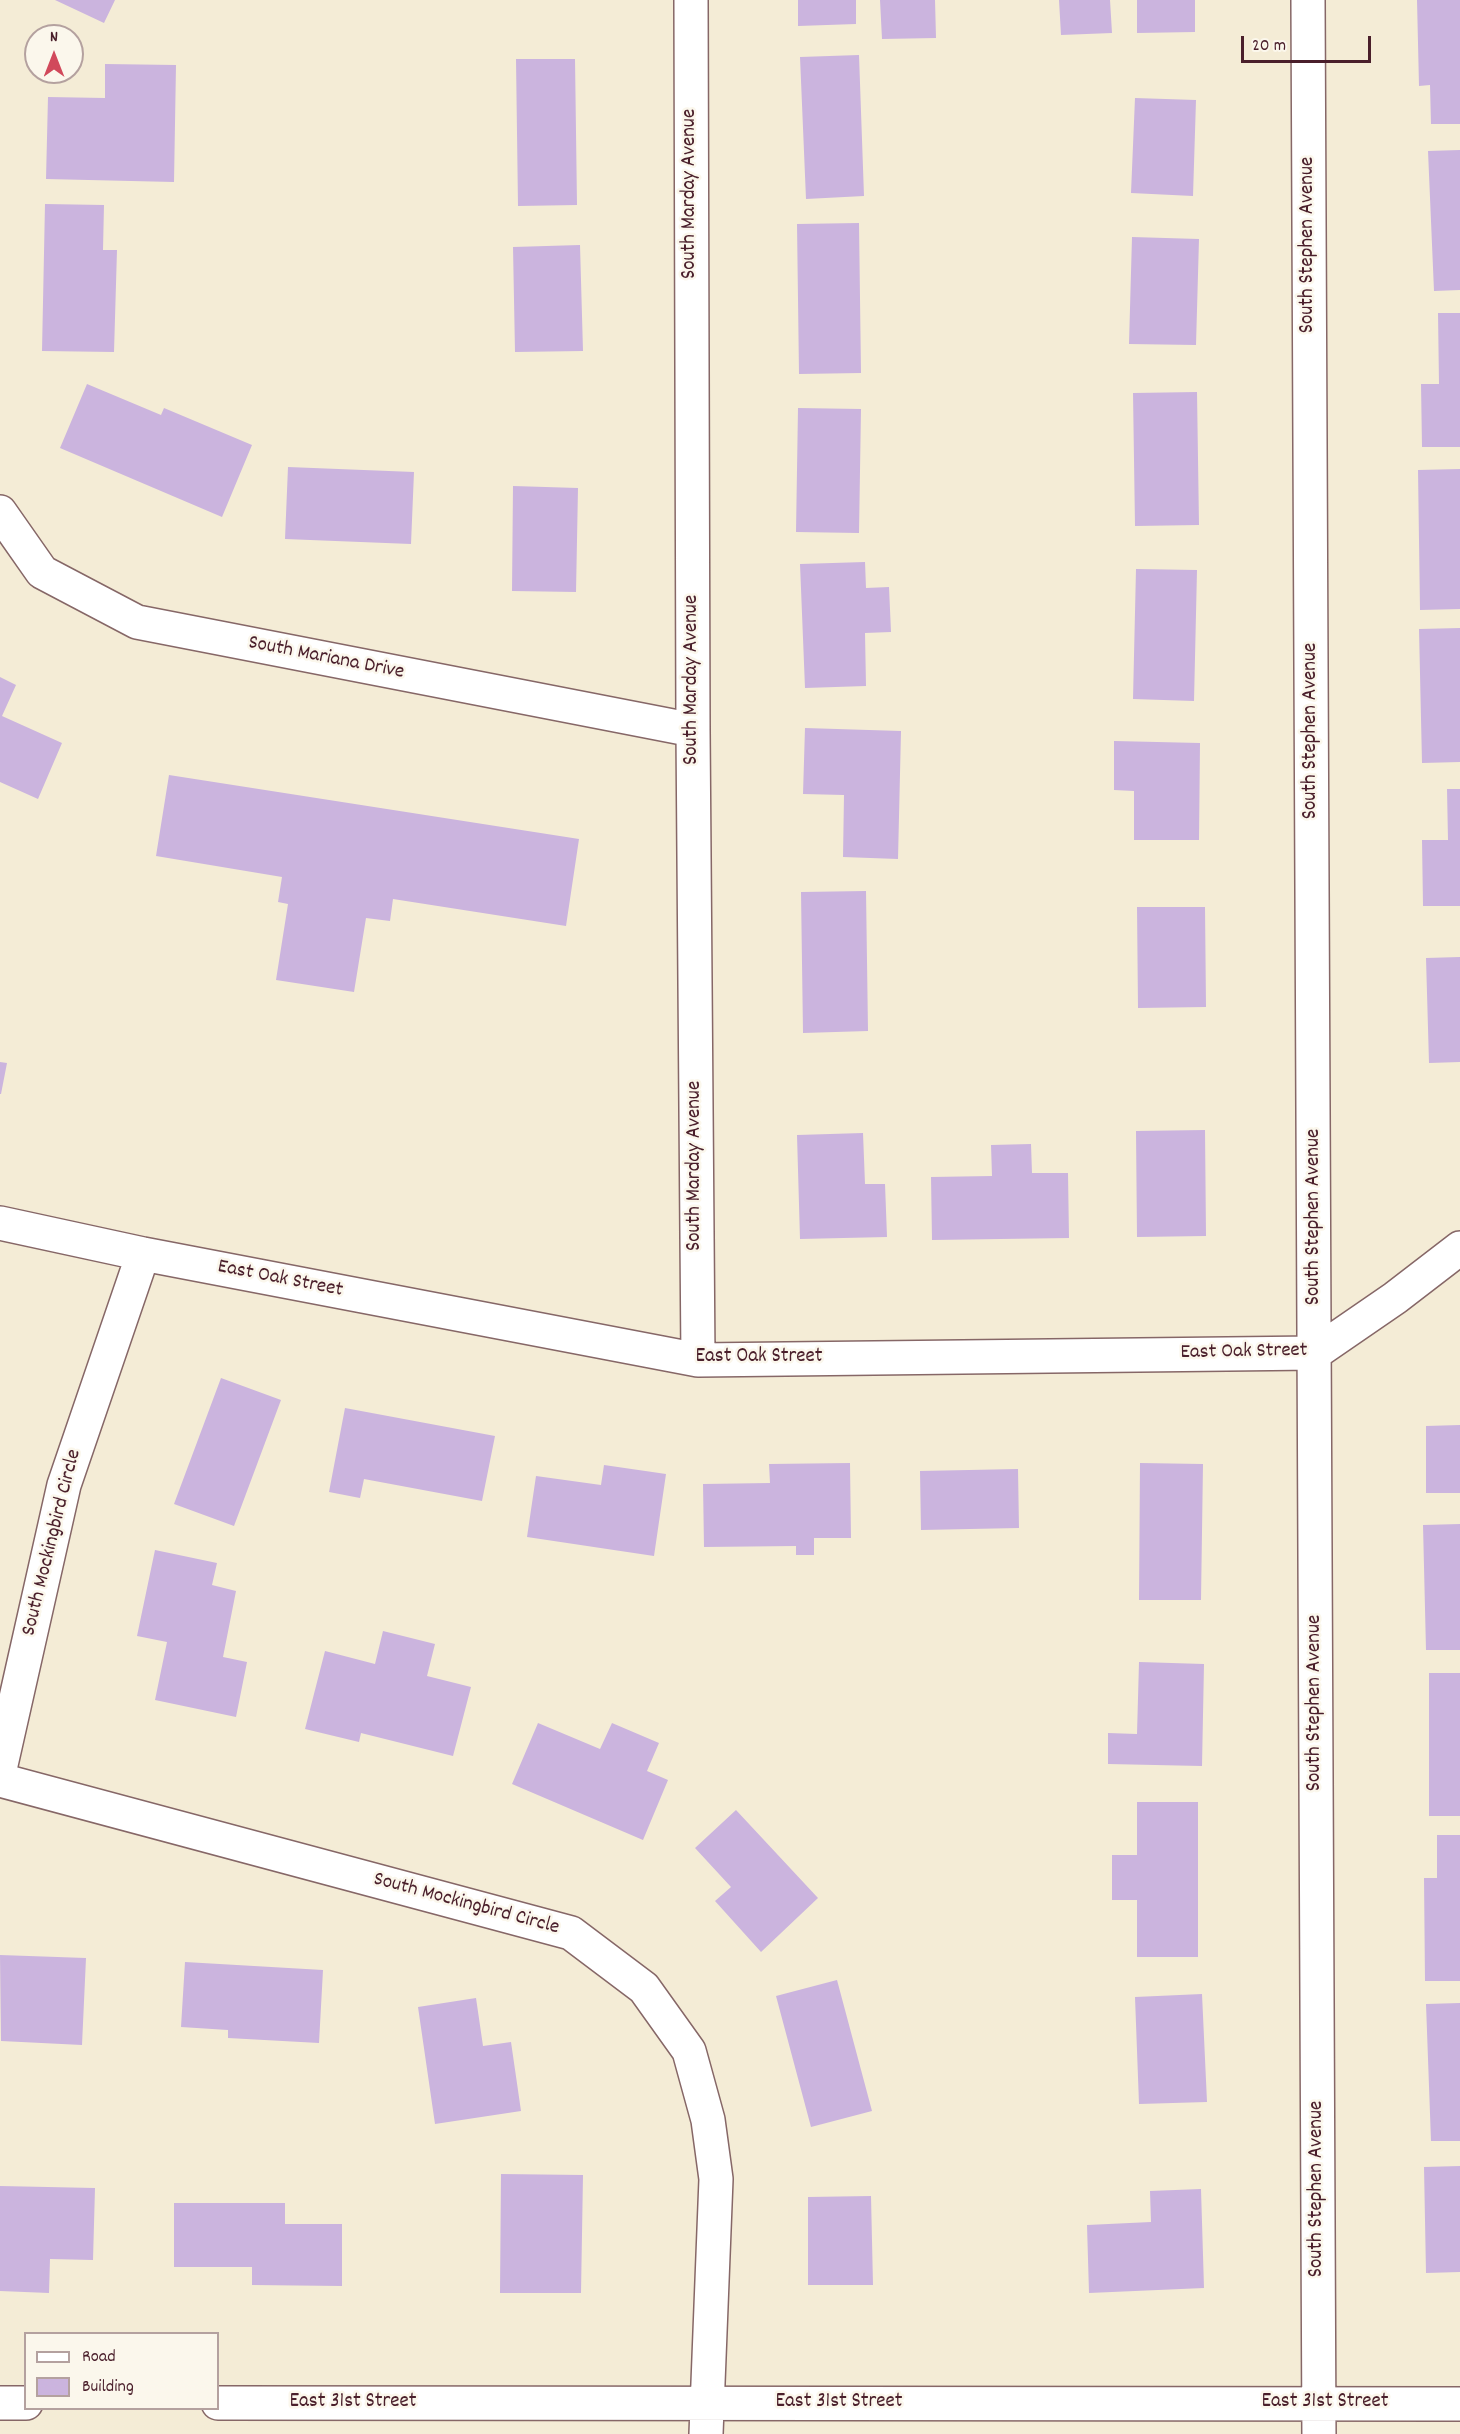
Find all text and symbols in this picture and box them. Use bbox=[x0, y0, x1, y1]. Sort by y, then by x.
north arrow bbox=[24, 24, 84, 84]
scale bar bbox=[1244, 24, 1374, 62]
text: N bbox=[50, 26, 58, 49]
text: 20 m bbox=[1252, 34, 1286, 59]
street label: South Marday Avenue bbox=[678, 109, 704, 279]
street label: South Stephen Avenue bbox=[1296, 157, 1322, 333]
street label: South Marday Avenue bbox=[680, 595, 706, 765]
street label: South Mariana Drive bbox=[246, 632, 406, 686]
street label: South Stephen Avenue bbox=[1299, 643, 1325, 819]
street label: South Marday Avenue bbox=[683, 1081, 709, 1251]
street label: South Stephen Avenue bbox=[1302, 1129, 1328, 1305]
street label: East Oak Street bbox=[215, 1256, 345, 1304]
street label: East Oak Street bbox=[1180, 1339, 1308, 1367]
street label: East Oak Street bbox=[695, 1345, 823, 1371]
street label: South Mockingbird Circle bbox=[18, 1447, 88, 1639]
street label: South Stephen Avenue bbox=[1303, 1615, 1329, 1791]
street label: South Mockingbird Circle bbox=[370, 1868, 562, 1942]
street label: South Stephen Avenue bbox=[1305, 2101, 1331, 2277]
legend bbox=[24, 2332, 219, 2410]
text: Road bbox=[82, 2345, 116, 2370]
text: Building bbox=[82, 2375, 134, 2400]
street label: East 31st Street bbox=[289, 2390, 417, 2416]
street label: East 31st Street bbox=[775, 2390, 903, 2416]
street label: East 31st Street bbox=[1261, 2390, 1389, 2416]

